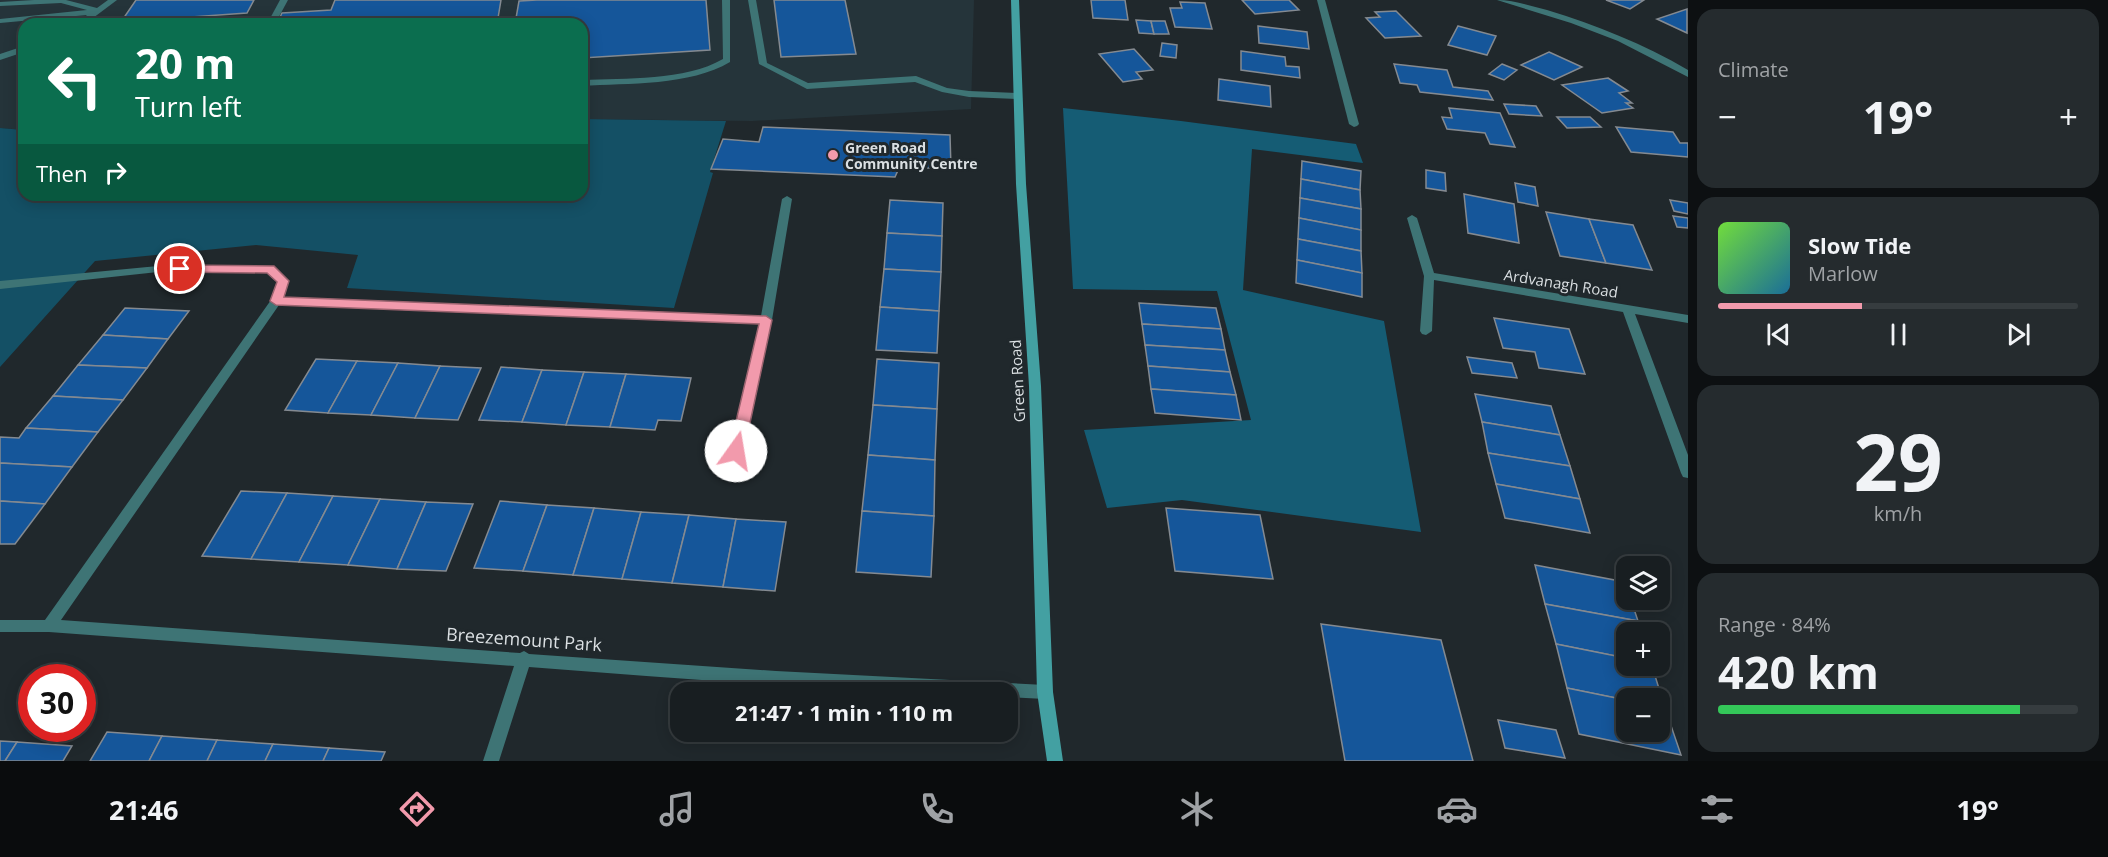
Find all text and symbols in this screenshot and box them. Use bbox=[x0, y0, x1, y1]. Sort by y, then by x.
text: 20 m bbox=[135, 34, 235, 91]
icon: left bbox=[36, 42, 114, 120]
text: Climate bbox=[1718, 56, 1789, 83]
text: 19° bbox=[1863, 86, 1933, 147]
text: Turn left bbox=[135, 88, 242, 125]
text: − bbox=[1718, 94, 1737, 139]
text: + bbox=[2059, 94, 2078, 139]
place label: Green Road Community Centre bbox=[845, 138, 978, 173]
marker: Green Road Community Centre bbox=[826, 148, 840, 162]
icon: right bbox=[99, 156, 132, 189]
text: Then bbox=[36, 158, 87, 188]
text: Slow Tide bbox=[1808, 230, 1911, 260]
pin bbox=[154, 243, 205, 294]
icon: arrive bbox=[163, 252, 196, 285]
text: Marlow bbox=[1808, 260, 1878, 287]
street label: Ardvanagh Road bbox=[1503, 264, 1619, 302]
icon: previous bbox=[1762, 318, 1795, 351]
icon: pause bbox=[1882, 318, 1915, 351]
icon: next bbox=[2002, 318, 2035, 351]
street label: Green Road bbox=[1005, 339, 1029, 423]
text: 29 bbox=[1853, 408, 1943, 514]
position arrow bbox=[704, 419, 768, 483]
text: km/h bbox=[1874, 500, 1922, 527]
map controls bbox=[1616, 556, 1670, 742]
button: layers bbox=[1616, 556, 1670, 610]
text: Range · 84% bbox=[1718, 611, 1831, 638]
street label: Breezemount Park bbox=[445, 622, 603, 656]
button: + bbox=[1616, 622, 1670, 676]
text: 420 km bbox=[1718, 641, 1879, 702]
speed limit sign: 30 bbox=[18, 664, 96, 742]
button: − bbox=[1616, 688, 1670, 742]
text: 21:47 · 1 min · 110 m bbox=[735, 697, 953, 727]
icon: directions bbox=[396, 788, 438, 830]
icon: music bbox=[656, 788, 698, 830]
icon: phone bbox=[916, 788, 958, 830]
icon: climate bbox=[1176, 788, 1218, 830]
icon: car bbox=[1436, 788, 1478, 830]
icon: filters bbox=[1696, 788, 1738, 830]
text: 21:46 bbox=[109, 791, 178, 828]
text: 19° bbox=[1956, 791, 1999, 828]

